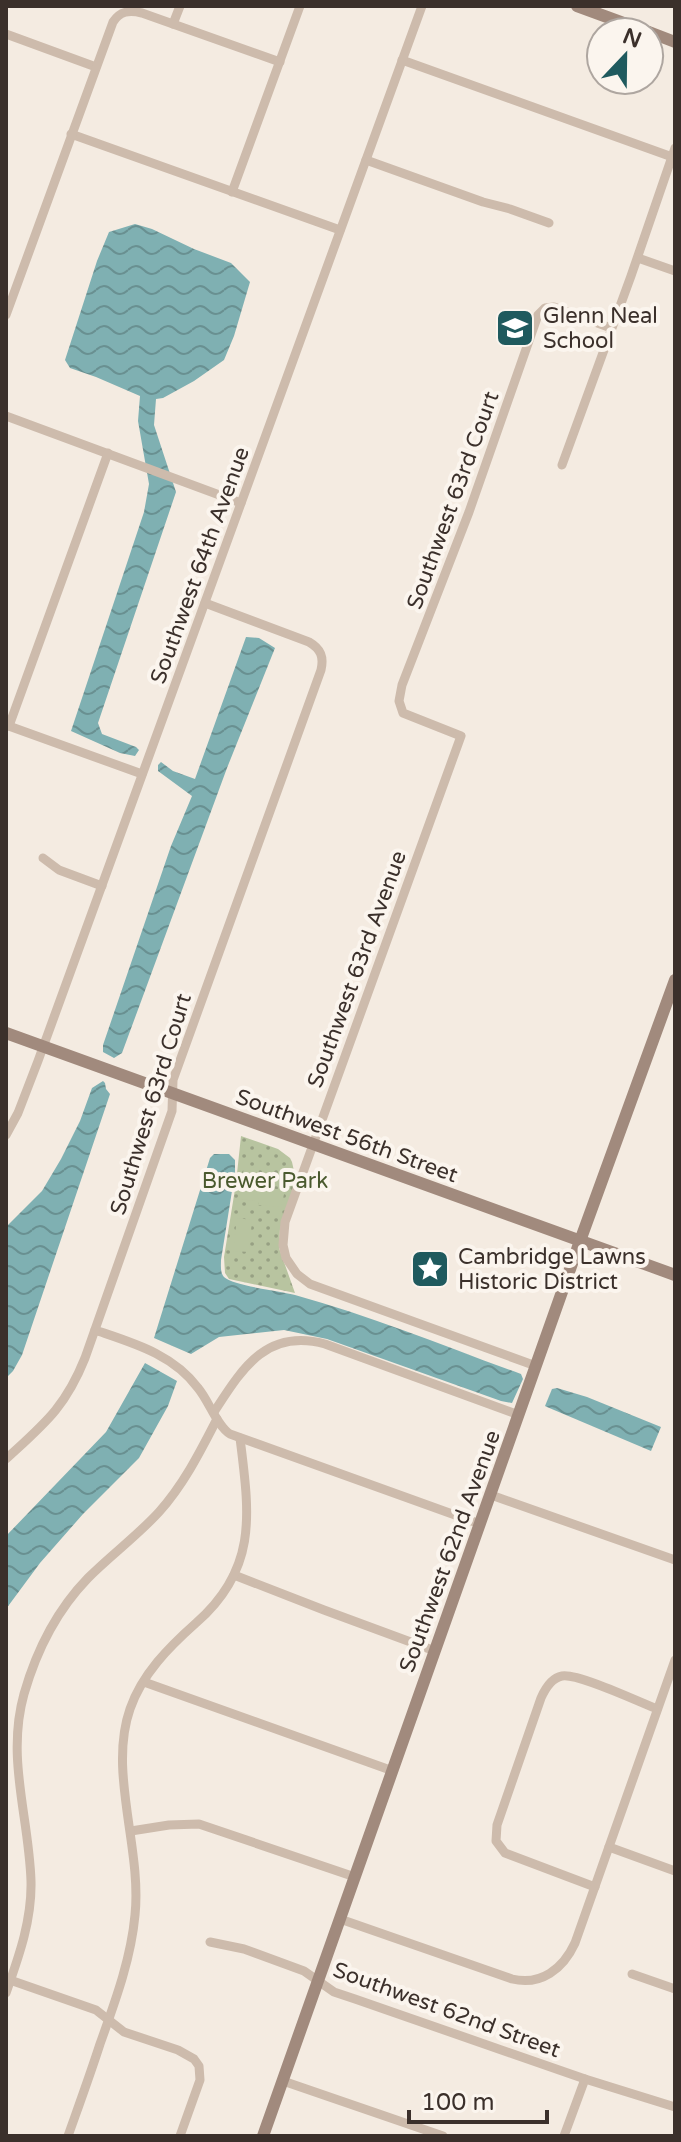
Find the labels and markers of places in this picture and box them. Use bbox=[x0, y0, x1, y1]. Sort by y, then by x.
place label: Glenn Neal School bbox=[543, 303, 658, 354]
school or university icon: Glenn Neal School bbox=[494, 307, 536, 349]
place label: Cambridge Lawns Historic District bbox=[458, 1244, 646, 1295]
place icon: Cambridge Lawns Historic District bbox=[409, 1248, 451, 1290]

